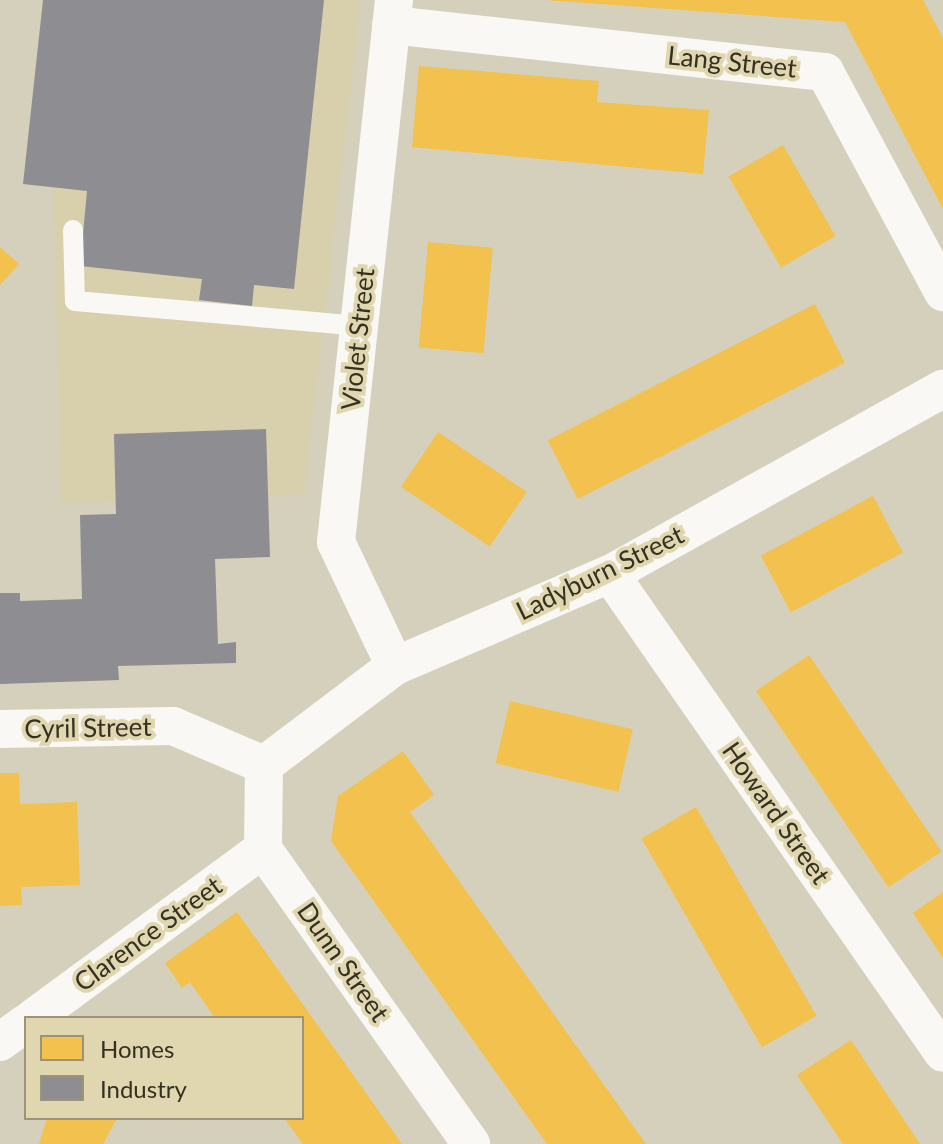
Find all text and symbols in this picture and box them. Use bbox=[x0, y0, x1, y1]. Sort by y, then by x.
street label: Lang Street bbox=[666, 40, 798, 84]
street label: Violet Street bbox=[335, 266, 381, 412]
street label: Ladyburn Street bbox=[511, 519, 689, 627]
street label: Cyril Street bbox=[24, 711, 152, 745]
street label: Howard Street bbox=[716, 736, 836, 890]
street label: Clarence Street bbox=[68, 870, 228, 998]
street label: Dunn Street bbox=[291, 896, 395, 1028]
legend bbox=[24, 1016, 304, 1120]
text: Homes bbox=[100, 1034, 174, 1063]
text: Industry bbox=[100, 1074, 187, 1103]

